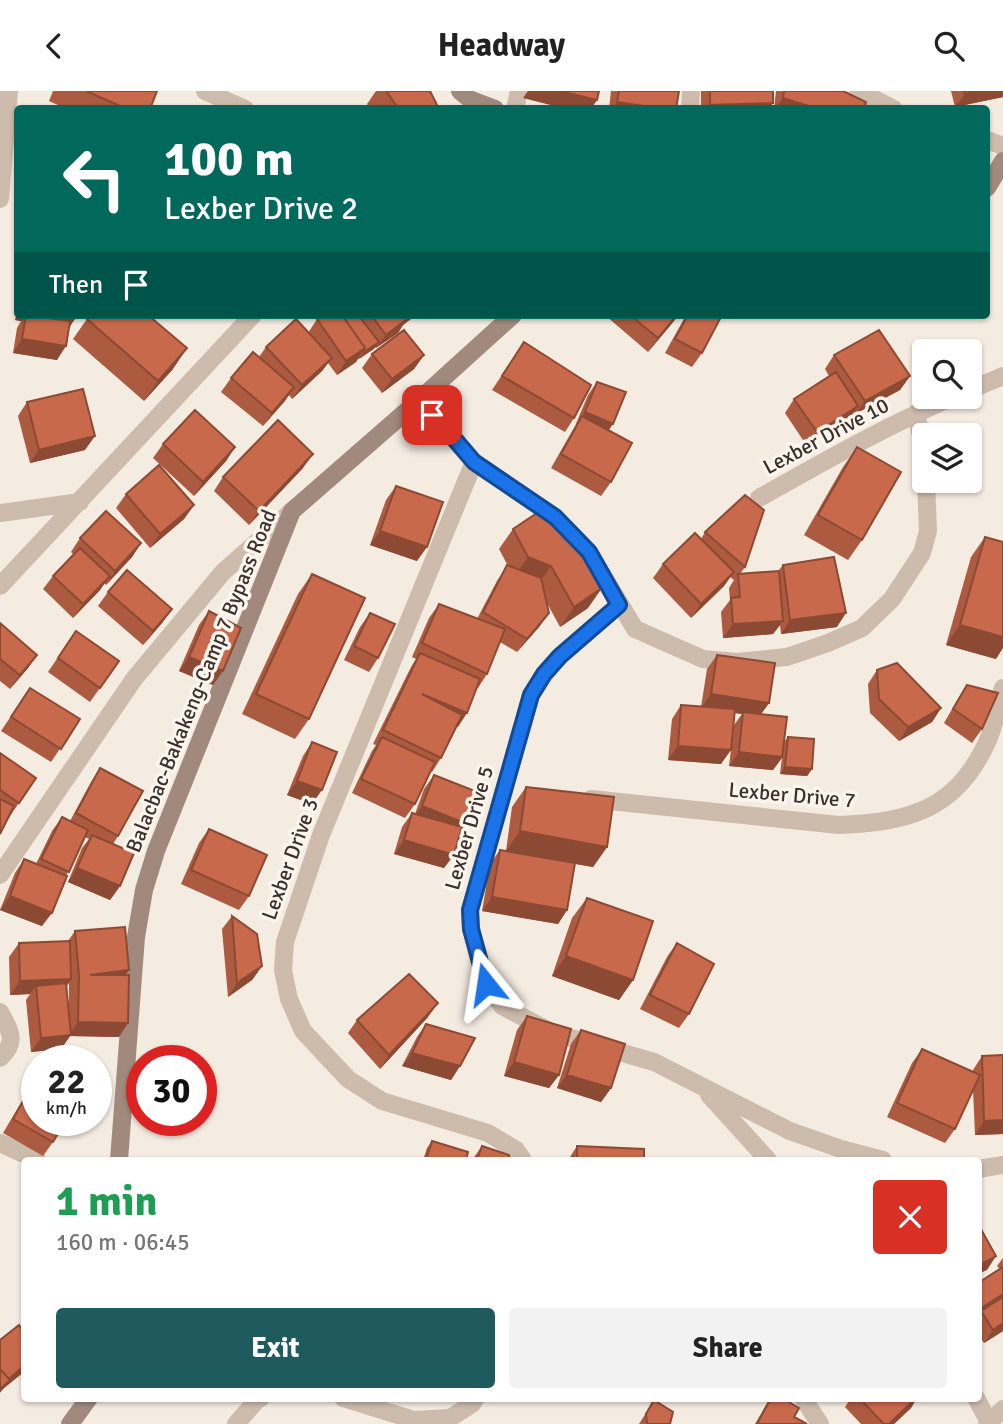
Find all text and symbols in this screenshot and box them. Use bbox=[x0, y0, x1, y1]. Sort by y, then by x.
text: Headway bbox=[438, 26, 565, 65]
icon: back bbox=[35, 27, 73, 65]
icon: search bbox=[930, 27, 968, 65]
text: 100 m bbox=[164, 129, 294, 189]
icon: left bbox=[49, 133, 140, 224]
text: Lexber Drive 2 bbox=[164, 189, 358, 228]
icon: arrive bbox=[117, 266, 155, 304]
text: Then bbox=[49, 269, 103, 301]
map controls bbox=[912, 339, 982, 493]
button: search bbox=[912, 339, 982, 409]
pin bbox=[402, 385, 462, 445]
street label: Lexber Drive 10 bbox=[759, 392, 893, 480]
icon: arrive bbox=[413, 396, 451, 434]
button: layers bbox=[912, 423, 982, 493]
street label: Balacbac-Bakakeng-Camp 7 Bypass Road bbox=[120, 506, 282, 856]
street label: Lexber Drive 5 bbox=[439, 763, 499, 893]
street label: Lexber Drive 7 bbox=[727, 776, 857, 814]
street label: Lexber Drive 3 bbox=[256, 795, 324, 923]
position arrow bbox=[449, 947, 523, 1021]
speed limit sign: 30 bbox=[126, 1045, 217, 1136]
text: 22 bbox=[48, 1060, 85, 1103]
text: km/h bbox=[46, 1097, 87, 1119]
text: 1 min bbox=[56, 1176, 157, 1227]
button: close bbox=[873, 1180, 947, 1254]
text: 160 m · 06:45 bbox=[56, 1228, 190, 1257]
button: Exit bbox=[56, 1308, 495, 1388]
button: Share bbox=[509, 1308, 947, 1388]

